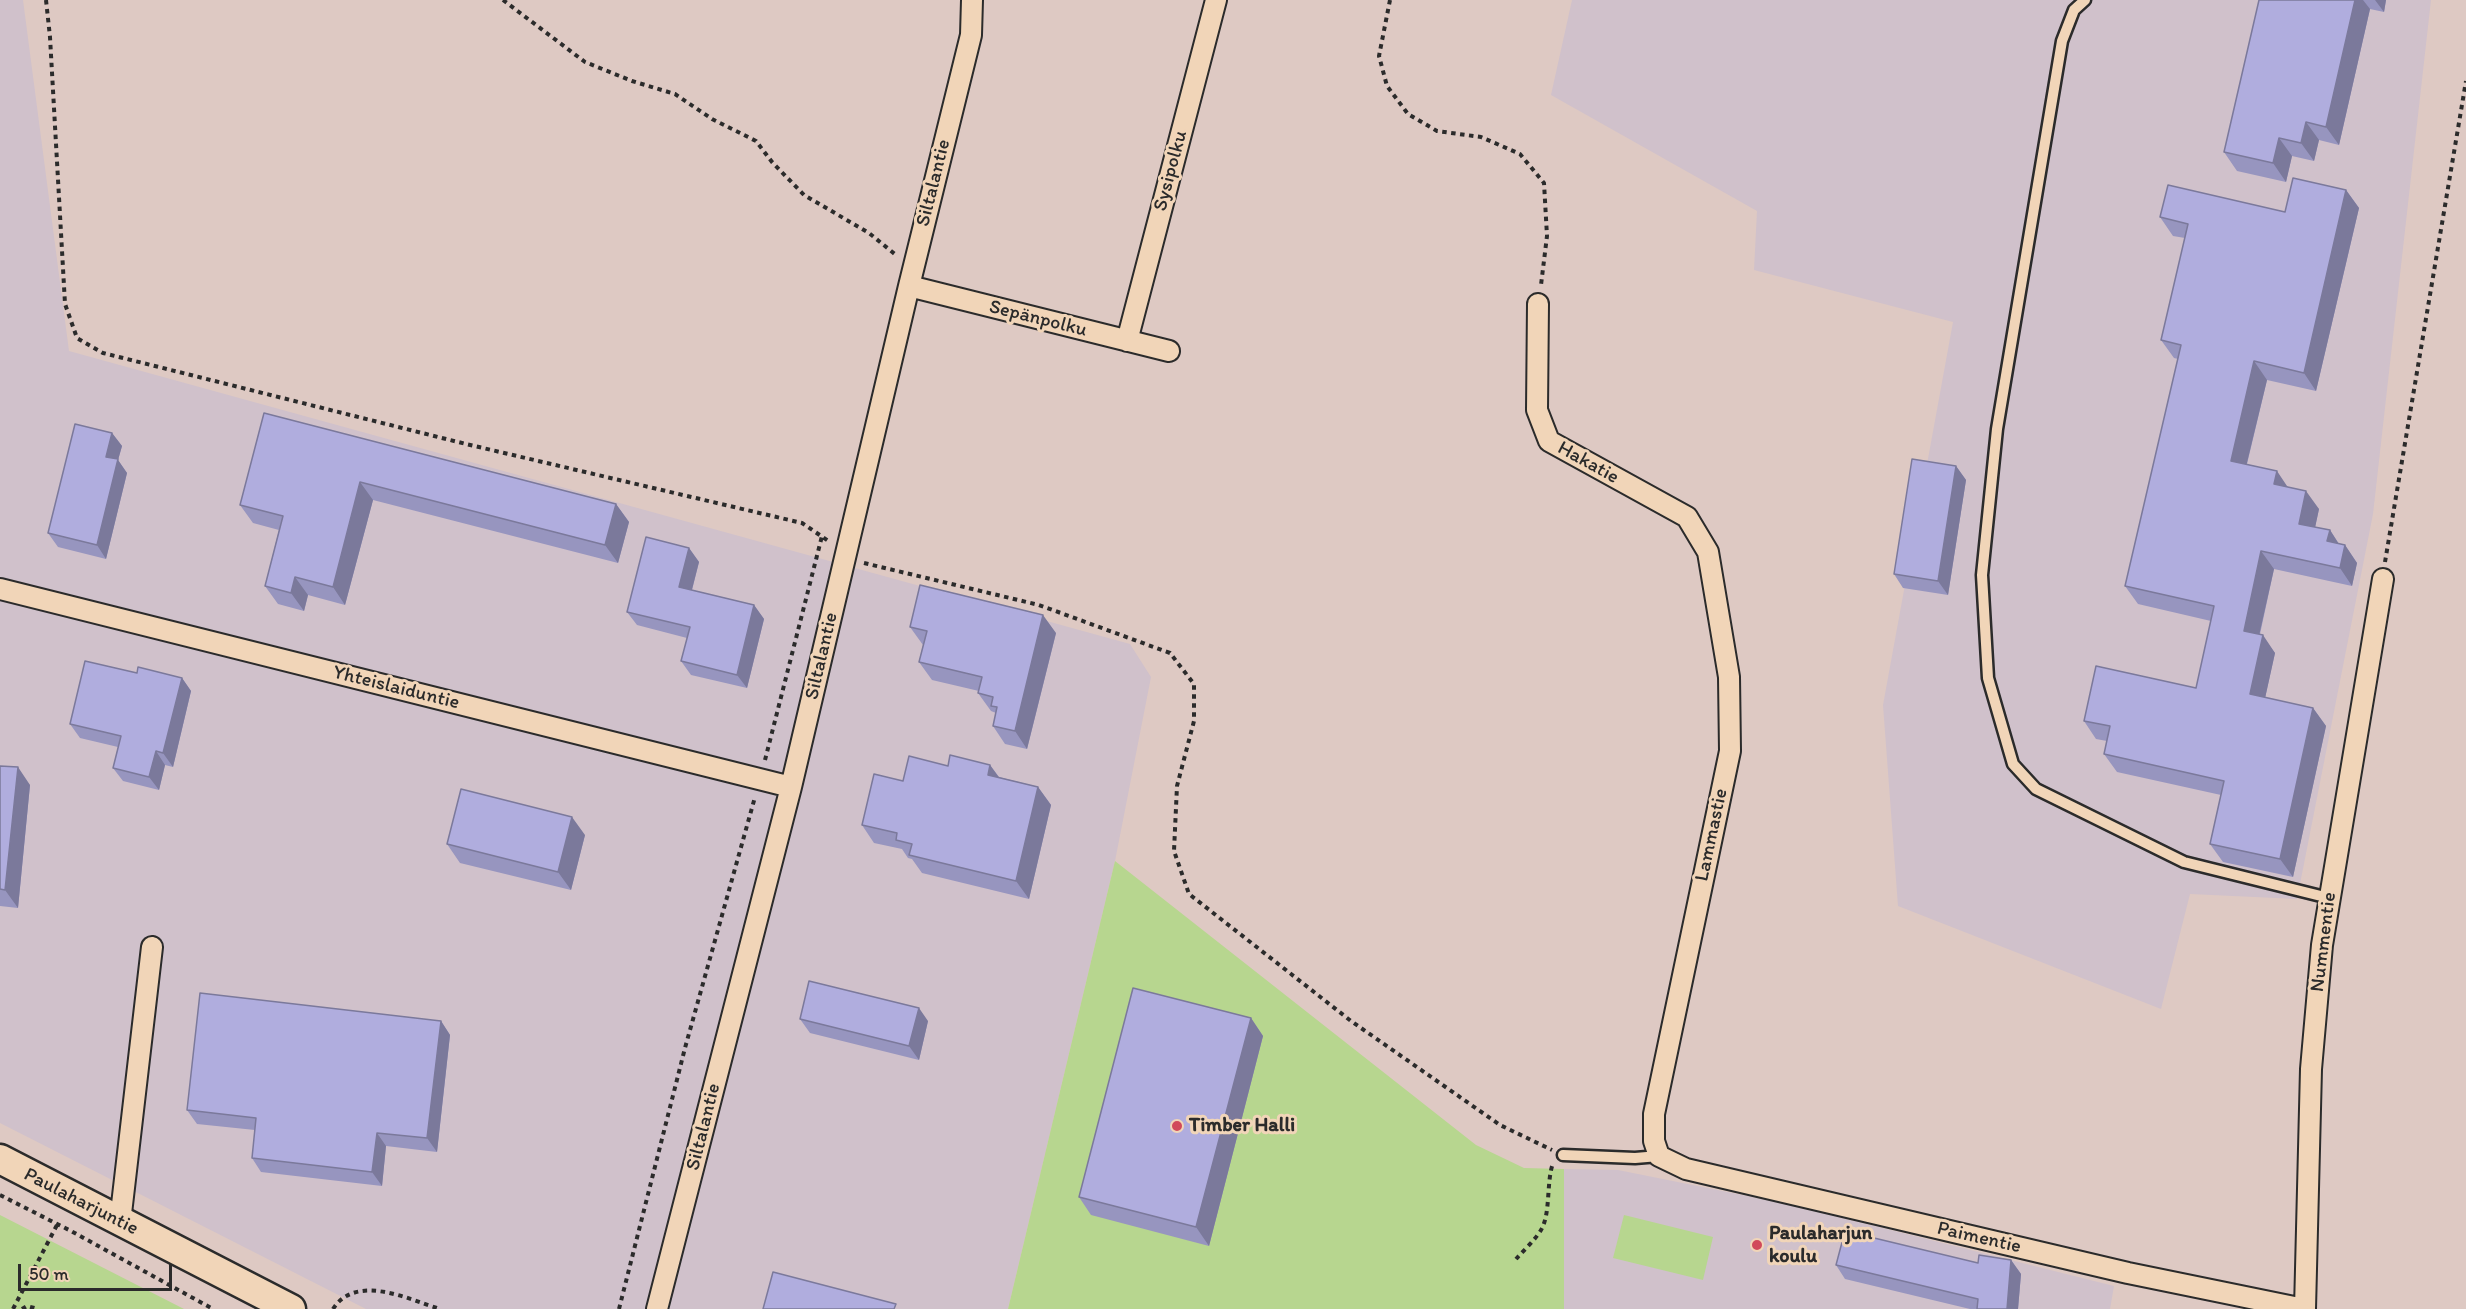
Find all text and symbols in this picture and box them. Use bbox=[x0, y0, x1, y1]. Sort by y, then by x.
street label: Sysipolku bbox=[1149, 128, 1193, 214]
street label: Siltalantie bbox=[912, 137, 956, 229]
street label: Sepänpolku bbox=[987, 295, 1089, 343]
street label: Hakatie bbox=[1553, 436, 1623, 490]
street label: Siltalantie bbox=[800, 610, 844, 702]
street label: Yhteislaiduntie bbox=[330, 661, 462, 715]
street label: Lammastie bbox=[1690, 786, 1734, 884]
street label: Nummentie bbox=[2306, 891, 2342, 993]
street label: Siltalantie bbox=[682, 1081, 726, 1173]
place label: Timber Halli bbox=[1189, 1114, 1295, 1138]
marker: Timber Halli bbox=[1170, 1119, 1184, 1133]
street label: Paulaharjuntie bbox=[20, 1163, 142, 1241]
street label: Paimentie bbox=[1935, 1217, 2023, 1259]
place label: Paulaharjun koulu bbox=[1769, 1222, 1872, 1269]
marker: Paulaharjun koulu bbox=[1750, 1238, 1764, 1252]
scale bar bbox=[21, 1252, 176, 1290]
text: 50 m bbox=[29, 1263, 69, 1285]

